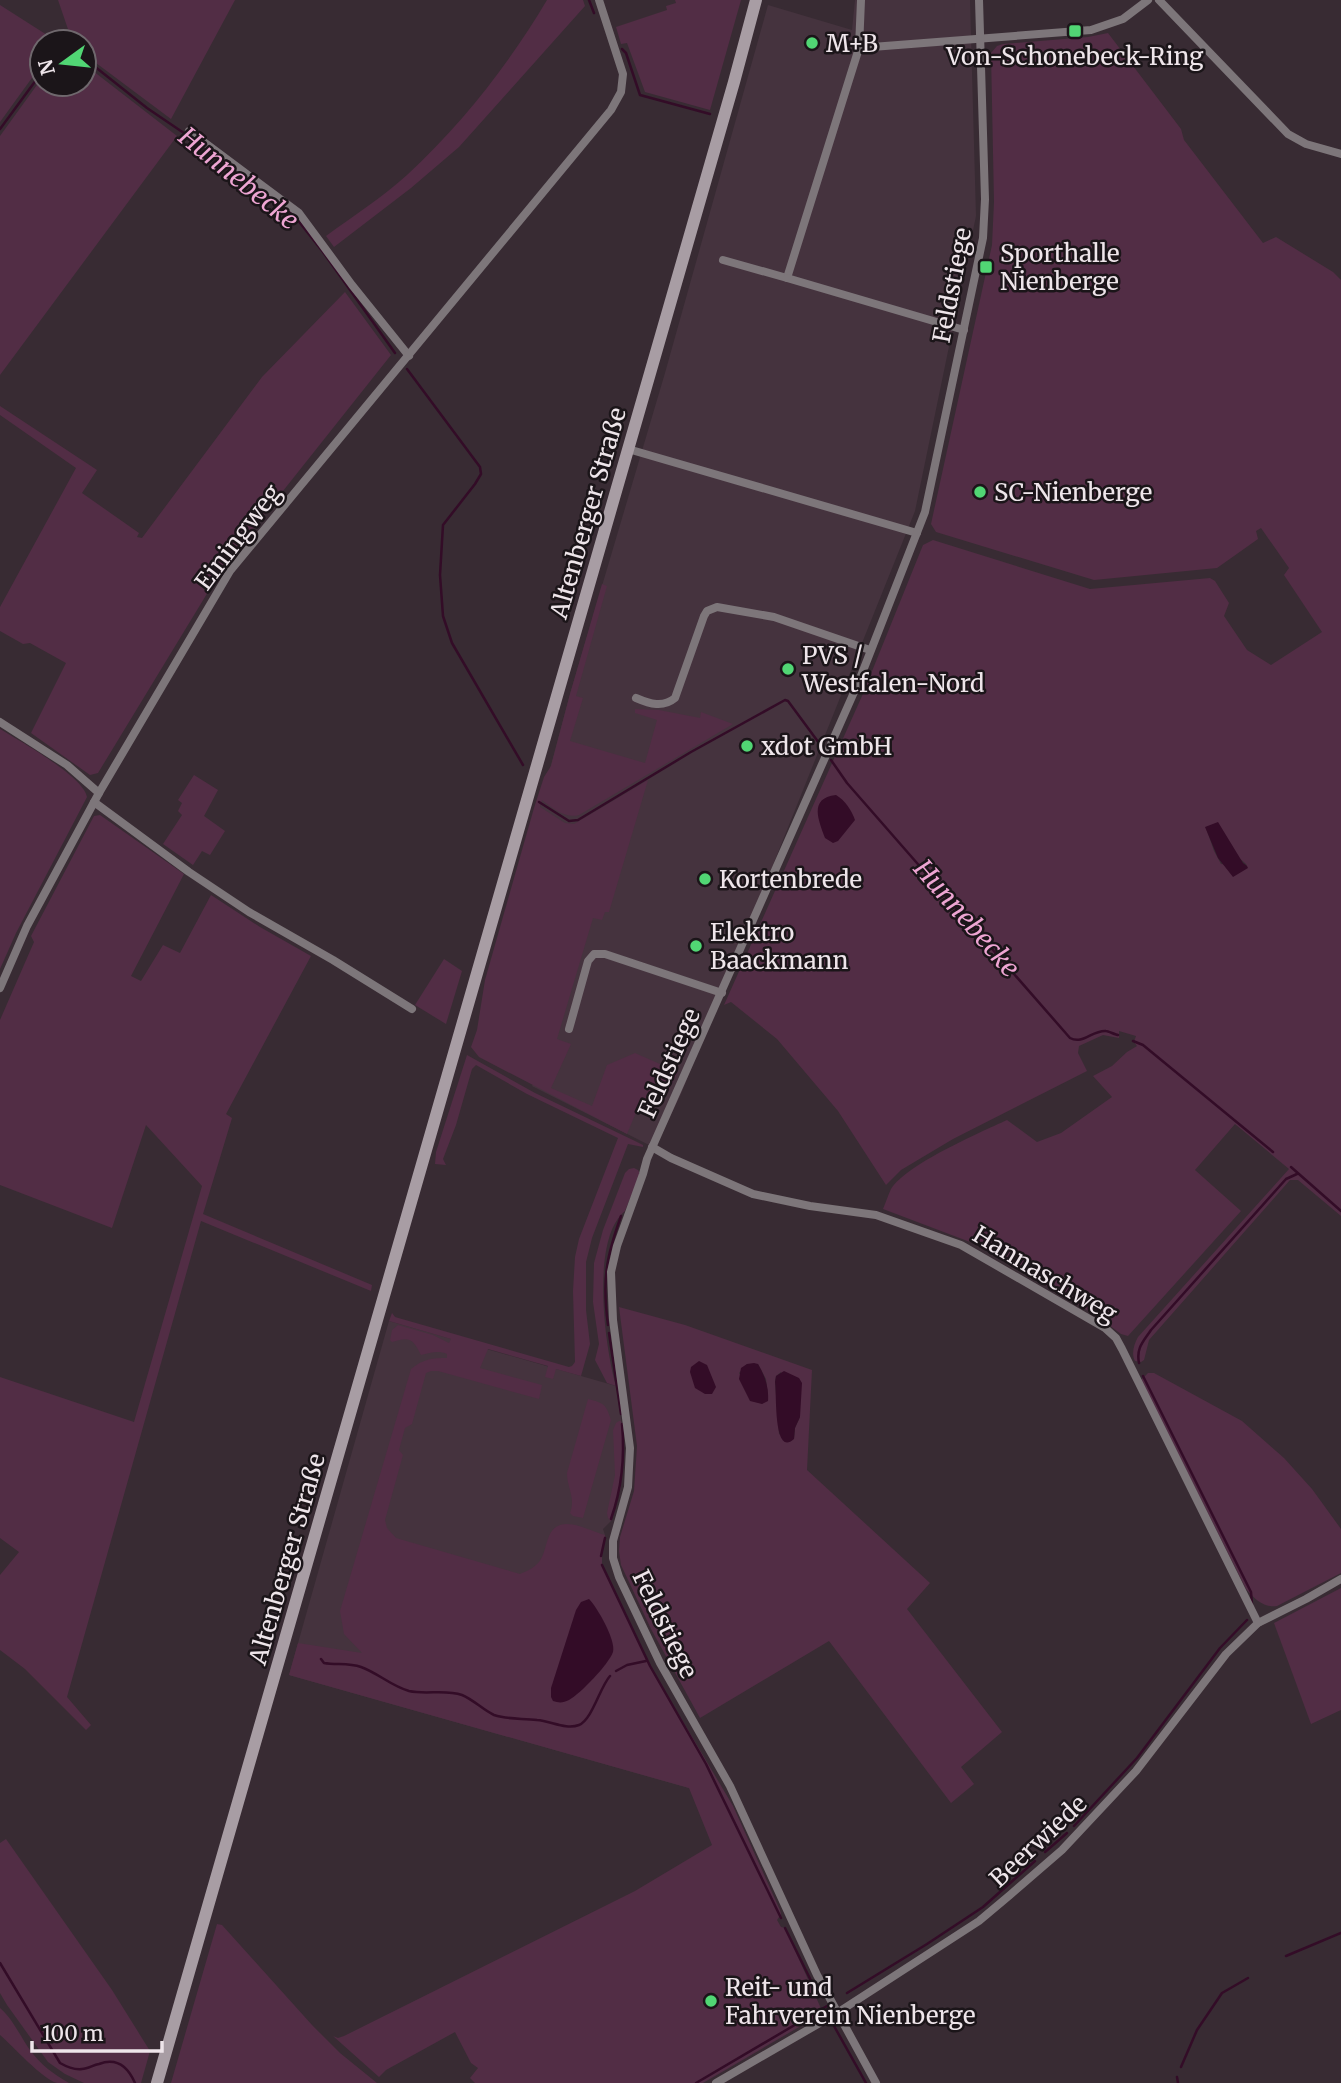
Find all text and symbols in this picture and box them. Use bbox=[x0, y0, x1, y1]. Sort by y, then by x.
marker: Von-Schonebeck-Ring bbox=[1067, 23, 1083, 39]
north arrow bbox=[28, 28, 98, 98]
place label: M+B bbox=[826, 28, 878, 59]
marker: M+B bbox=[804, 35, 820, 51]
place label: Von-Schonebeck-Ring bbox=[945, 41, 1204, 72]
text: N bbox=[33, 57, 60, 78]
water label: Hunnebecke bbox=[172, 119, 306, 236]
street label: Feldstiege bbox=[926, 225, 978, 345]
place label: Sporthalle Nienberge bbox=[1000, 238, 1120, 297]
marker: Sporthalle Nienberge bbox=[978, 259, 994, 275]
street label: Altenberger Straße bbox=[543, 404, 633, 623]
street label: Einingweg bbox=[188, 477, 288, 596]
place label: SC-Nienberge bbox=[994, 477, 1152, 508]
marker: SC-Nienberge bbox=[972, 484, 988, 500]
place label: PVS / Westfalen-Nord bbox=[801, 640, 984, 699]
marker: PVS / Westfalen-Nord bbox=[780, 661, 796, 677]
place label: xdot GmbH bbox=[761, 731, 892, 762]
marker: xdot GmbH bbox=[739, 738, 755, 754]
water label: Hunnebecke bbox=[906, 852, 1027, 984]
place label: Kortenbrede bbox=[719, 864, 862, 895]
marker: Kortenbrede bbox=[697, 871, 713, 887]
place label: Elektro Baackmann bbox=[710, 917, 848, 976]
marker: Elektro Baackmann bbox=[688, 938, 704, 954]
street label: Feldstiege bbox=[631, 1003, 707, 1123]
street label: Hannaschweg bbox=[967, 1219, 1123, 1330]
street label: Altenberger Straße bbox=[242, 1450, 332, 1669]
street label: Feldstiege bbox=[625, 1565, 705, 1683]
street label: Beerwiede bbox=[983, 1788, 1093, 1894]
place label: Reit- und Fahrverein Nienberge bbox=[725, 1972, 975, 2031]
marker: Reit- und Fahrverein Nienberge bbox=[703, 1993, 719, 2009]
scale bar bbox=[32, 2010, 161, 2054]
text: 100 m bbox=[42, 2020, 104, 2047]

